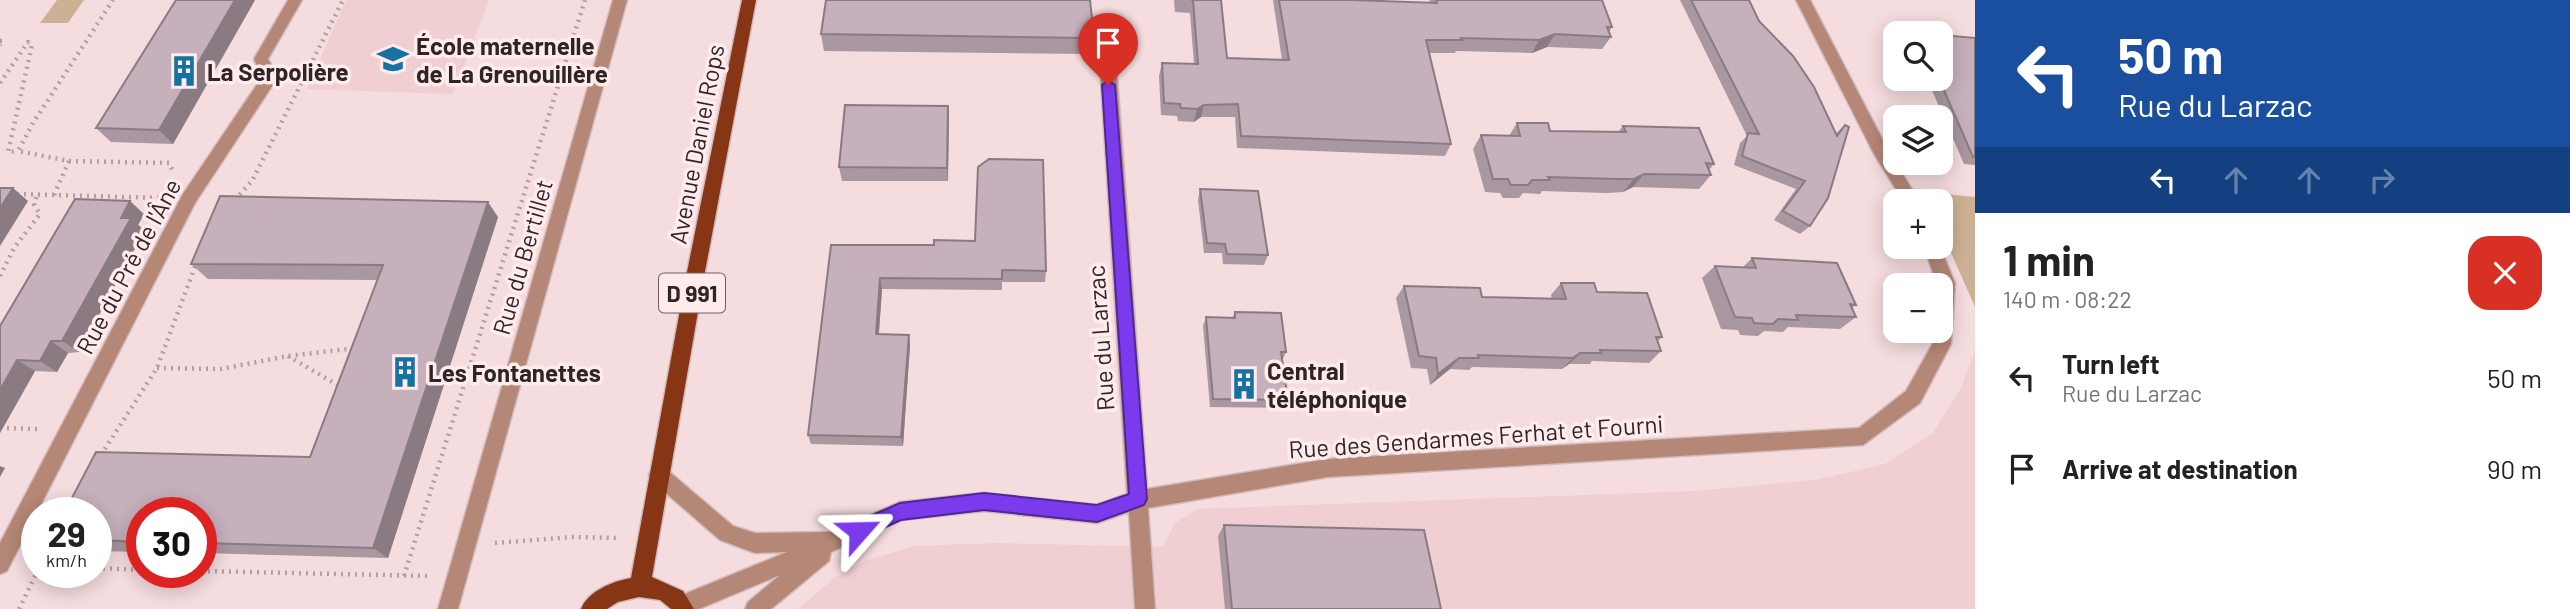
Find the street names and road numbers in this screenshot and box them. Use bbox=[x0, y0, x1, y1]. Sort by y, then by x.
street label: Avenue Daniel Rops bbox=[662, 42, 730, 246]
street label: Rue du Pré de l'Âne bbox=[70, 173, 186, 359]
street label: Rue du Bertillet bbox=[486, 176, 558, 338]
street label: Rue du Larzac bbox=[1080, 264, 1120, 412]
road number: D 991 bbox=[659, 274, 725, 312]
street label: Rue des Gendarmes Ferhat et Fourni bbox=[1288, 408, 1664, 464]

